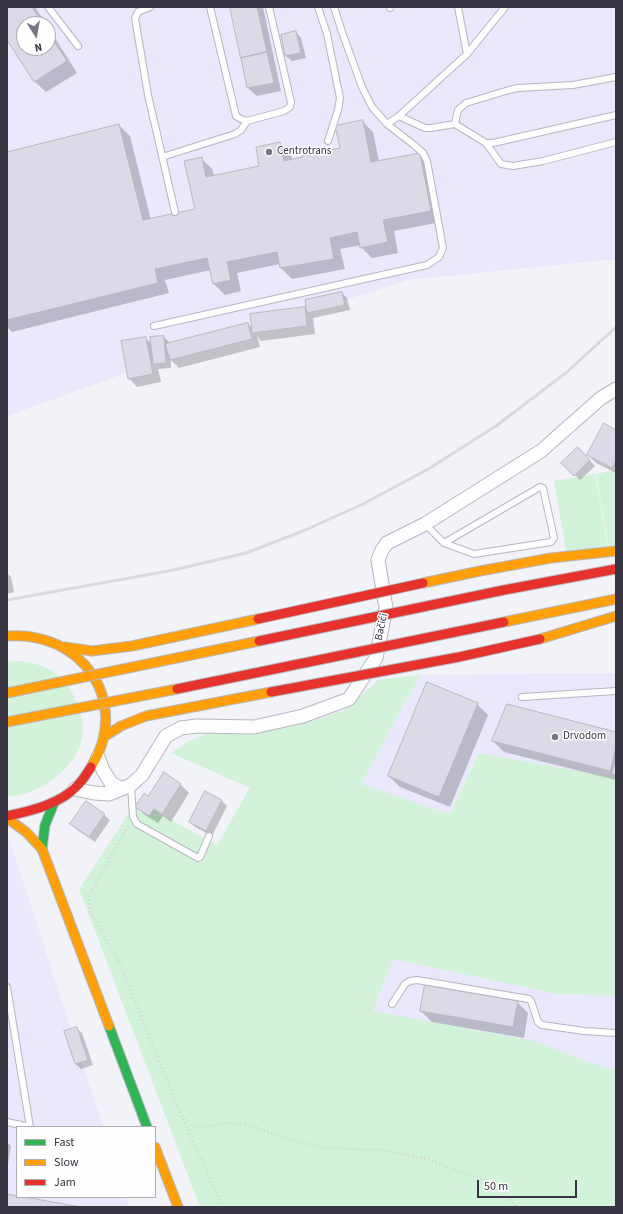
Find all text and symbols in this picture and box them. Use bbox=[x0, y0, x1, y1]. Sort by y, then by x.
north arrow bbox=[16, 16, 56, 56]
text: N bbox=[33, 39, 43, 55]
place label: Centrotrans bbox=[277, 145, 331, 159]
marker: Centrotrans bbox=[264, 147, 274, 157]
street label: Bačići bbox=[373, 612, 391, 642]
place label: Drvodom bbox=[563, 730, 606, 744]
marker: Drvodom bbox=[550, 732, 560, 742]
legend bbox=[16, 1126, 156, 1198]
text: Fast bbox=[54, 1134, 74, 1151]
text: Slow bbox=[54, 1154, 79, 1171]
scale bar bbox=[479, 1172, 579, 1198]
text: Jam bbox=[54, 1174, 76, 1191]
text: 50 m bbox=[484, 1178, 508, 1195]

